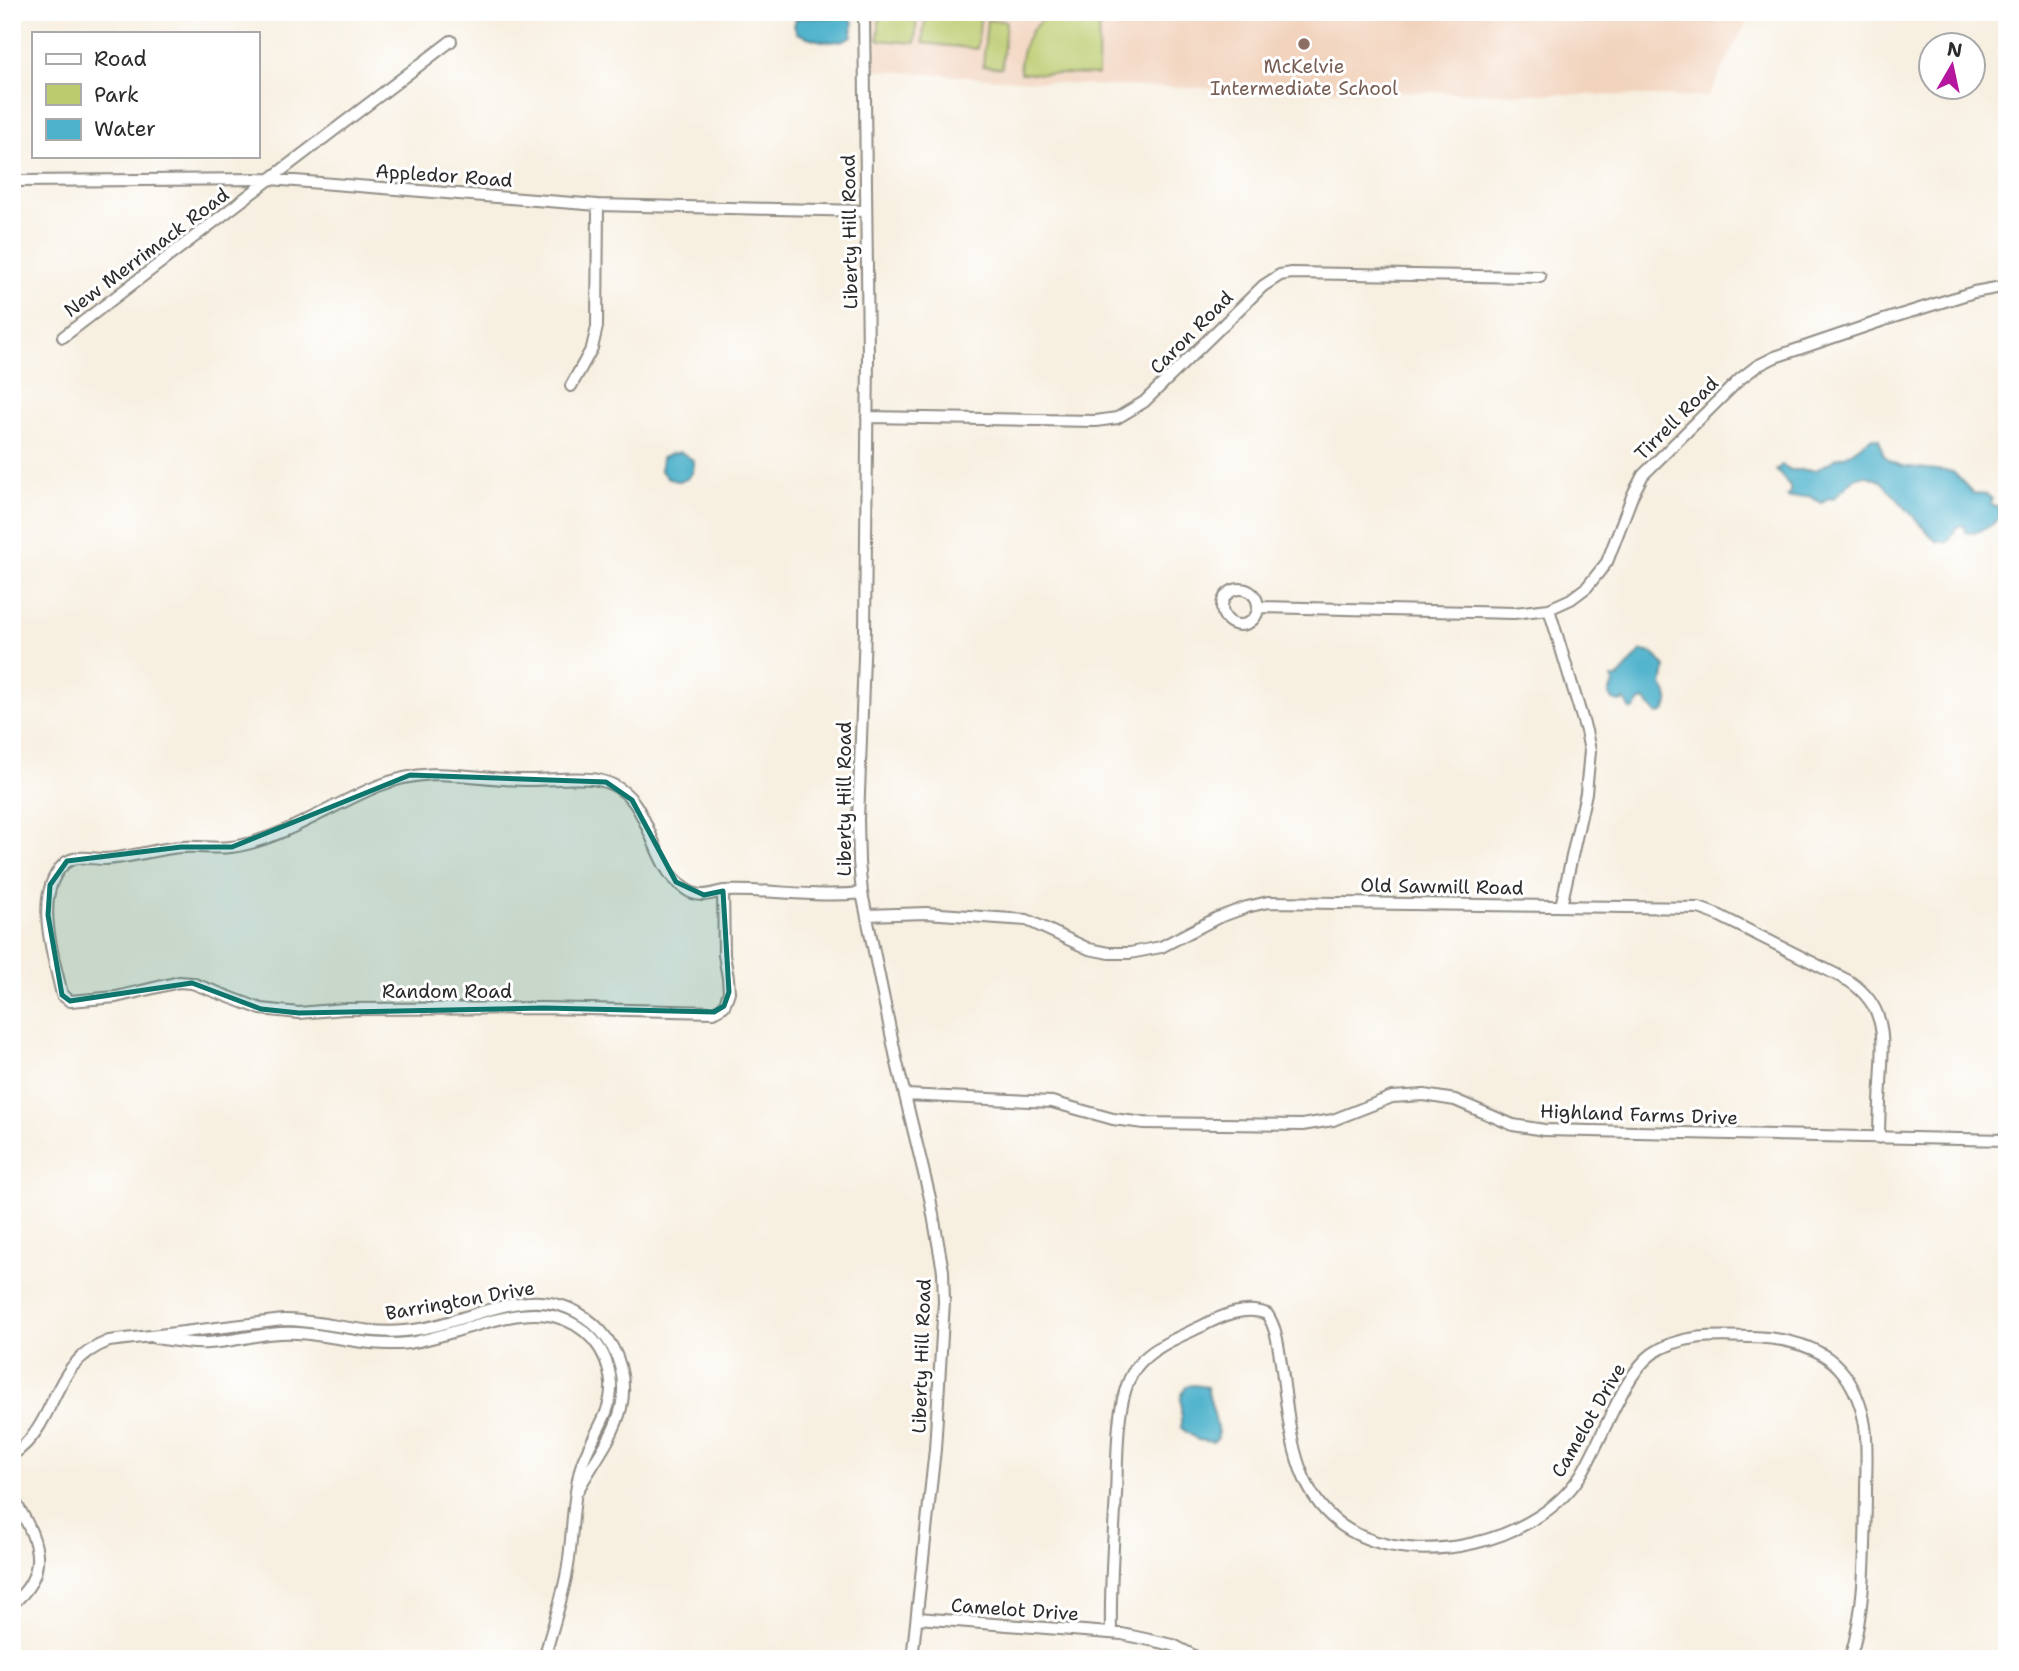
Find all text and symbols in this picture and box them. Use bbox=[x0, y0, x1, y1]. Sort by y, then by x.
legend bbox=[32, 32, 259, 158]
north arrow bbox=[1918, 32, 1988, 102]
marker: McKelvie Intermediate School bbox=[1296, 36, 1312, 52]
text: N bbox=[1945, 36, 1964, 63]
text: Road bbox=[94, 45, 147, 73]
place label: McKelvie Intermediate School bbox=[1210, 54, 1398, 101]
text: Park bbox=[94, 81, 139, 109]
text: Water bbox=[94, 115, 156, 143]
street label: Liberty Hill Road bbox=[836, 154, 863, 310]
street label: Appledor Road bbox=[374, 158, 513, 193]
street label: New Merrimack Road bbox=[59, 182, 234, 323]
street label: Caron Road bbox=[1144, 285, 1238, 379]
street label: Tirrell Road bbox=[1629, 371, 1724, 466]
street label: Liberty Hill Road bbox=[832, 722, 857, 876]
street label: Old Sawmill Road bbox=[1360, 873, 1524, 900]
street label: Random Road bbox=[382, 979, 512, 1004]
street label: Highland Farms Drive bbox=[1540, 1099, 1738, 1130]
street label: Barrington Drive bbox=[383, 1275, 537, 1326]
street label: Liberty Hill Road bbox=[906, 1278, 937, 1434]
street label: Camelot Drive bbox=[1546, 1358, 1631, 1482]
street label: Camelot Drive bbox=[950, 1593, 1080, 1626]

